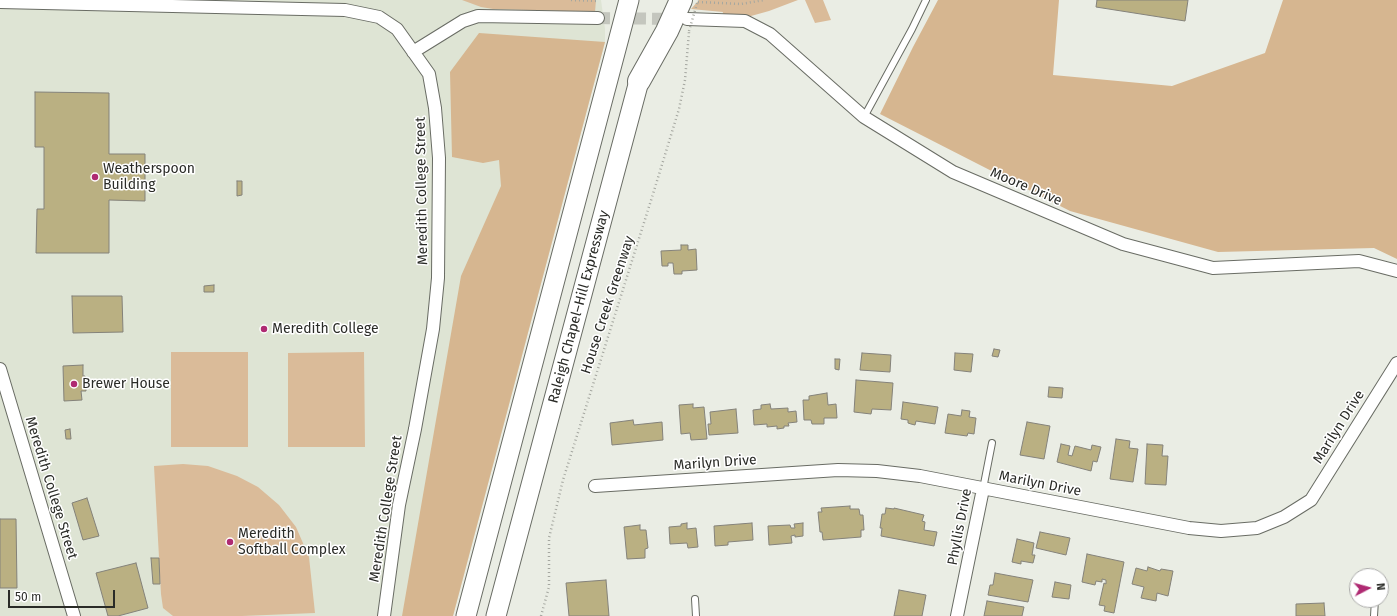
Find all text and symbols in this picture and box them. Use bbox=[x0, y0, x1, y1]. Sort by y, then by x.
street label: Meredith College Street bbox=[412, 117, 432, 265]
place label: Weatherspoon Building bbox=[103, 161, 195, 194]
street label: Moore Drive bbox=[988, 164, 1064, 210]
marker: Weatherspoon Building bbox=[90, 172, 100, 182]
street label: Raleigh Chapel–Hill Expressway bbox=[545, 209, 613, 405]
street label: House Creek Greenway bbox=[578, 234, 638, 376]
place label: Meredith College bbox=[272, 321, 379, 337]
marker: Meredith College bbox=[259, 324, 269, 334]
place label: Brewer House bbox=[82, 376, 170, 392]
marker: Brewer House bbox=[69, 379, 79, 389]
street label: Marilyn Drive bbox=[1310, 387, 1368, 467]
street label: Meredith College Street bbox=[21, 415, 81, 561]
street label: Meredith College Street bbox=[366, 434, 406, 584]
street label: Marilyn Drive bbox=[673, 452, 757, 474]
street label: Marilyn Drive bbox=[997, 468, 1083, 500]
street label: Phyllis Drive bbox=[944, 487, 976, 567]
place label: Meredith Softball Complex bbox=[238, 526, 345, 558]
marker: Meredith Softball Complex bbox=[225, 537, 235, 547]
north arrow bbox=[1349, 568, 1389, 608]
scale bar bbox=[10, 582, 117, 608]
text: N bbox=[1374, 582, 1387, 591]
text: 50 m bbox=[15, 590, 41, 604]

